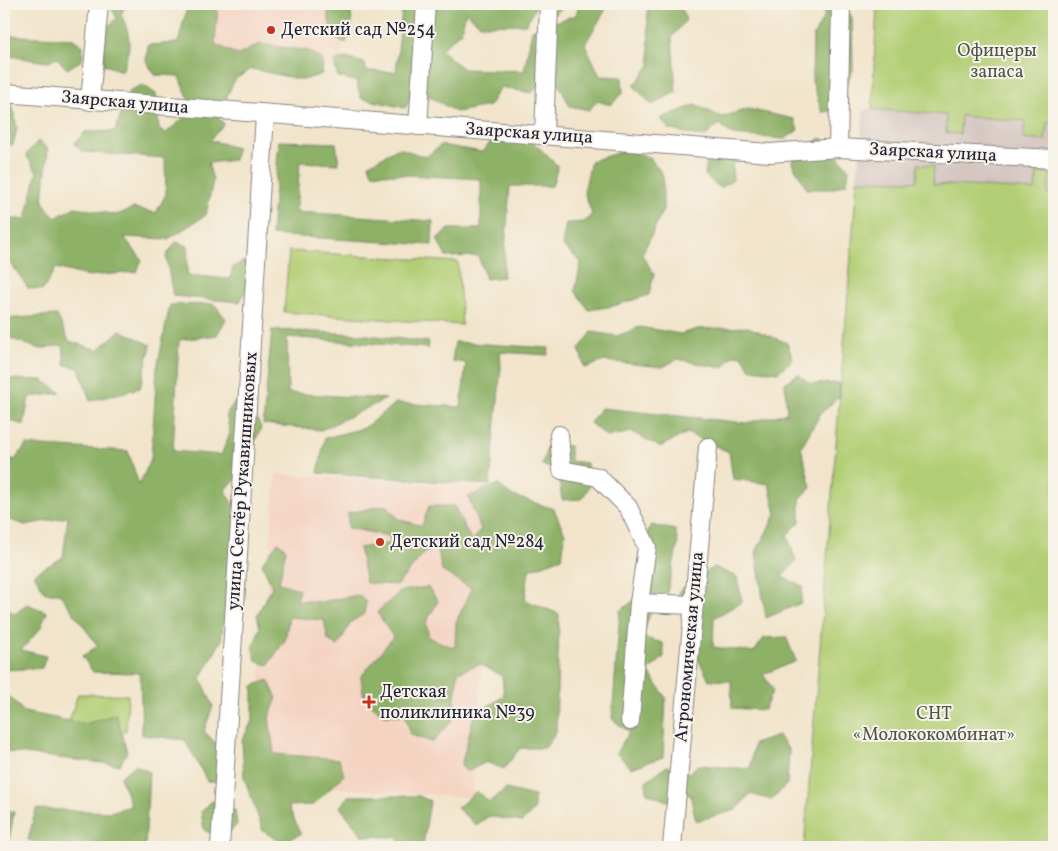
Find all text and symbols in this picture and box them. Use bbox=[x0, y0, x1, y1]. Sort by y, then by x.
place label: Детский сад №254 bbox=[281, 18, 436, 43]
marker: Детский сад №254 bbox=[265, 24, 277, 36]
park label: Офицеры запаса bbox=[957, 39, 1037, 85]
street label: Заярская улица bbox=[60, 85, 190, 121]
street label: Заярская улица bbox=[464, 117, 594, 151]
street label: Заярская улица bbox=[868, 137, 998, 169]
street label: улица Сестёр Рукавишниковых bbox=[221, 351, 265, 611]
place label: Детский сад №284 bbox=[390, 530, 545, 555]
marker: Детский сад №284 bbox=[374, 536, 386, 548]
street label: Агрономическая улица bbox=[669, 551, 711, 743]
place label: Детская поликлиника №39 bbox=[380, 680, 535, 726]
marker: Детская поликлиника №39 bbox=[362, 695, 376, 709]
park label: СНТ «Молококомбинат» bbox=[853, 702, 1015, 748]

